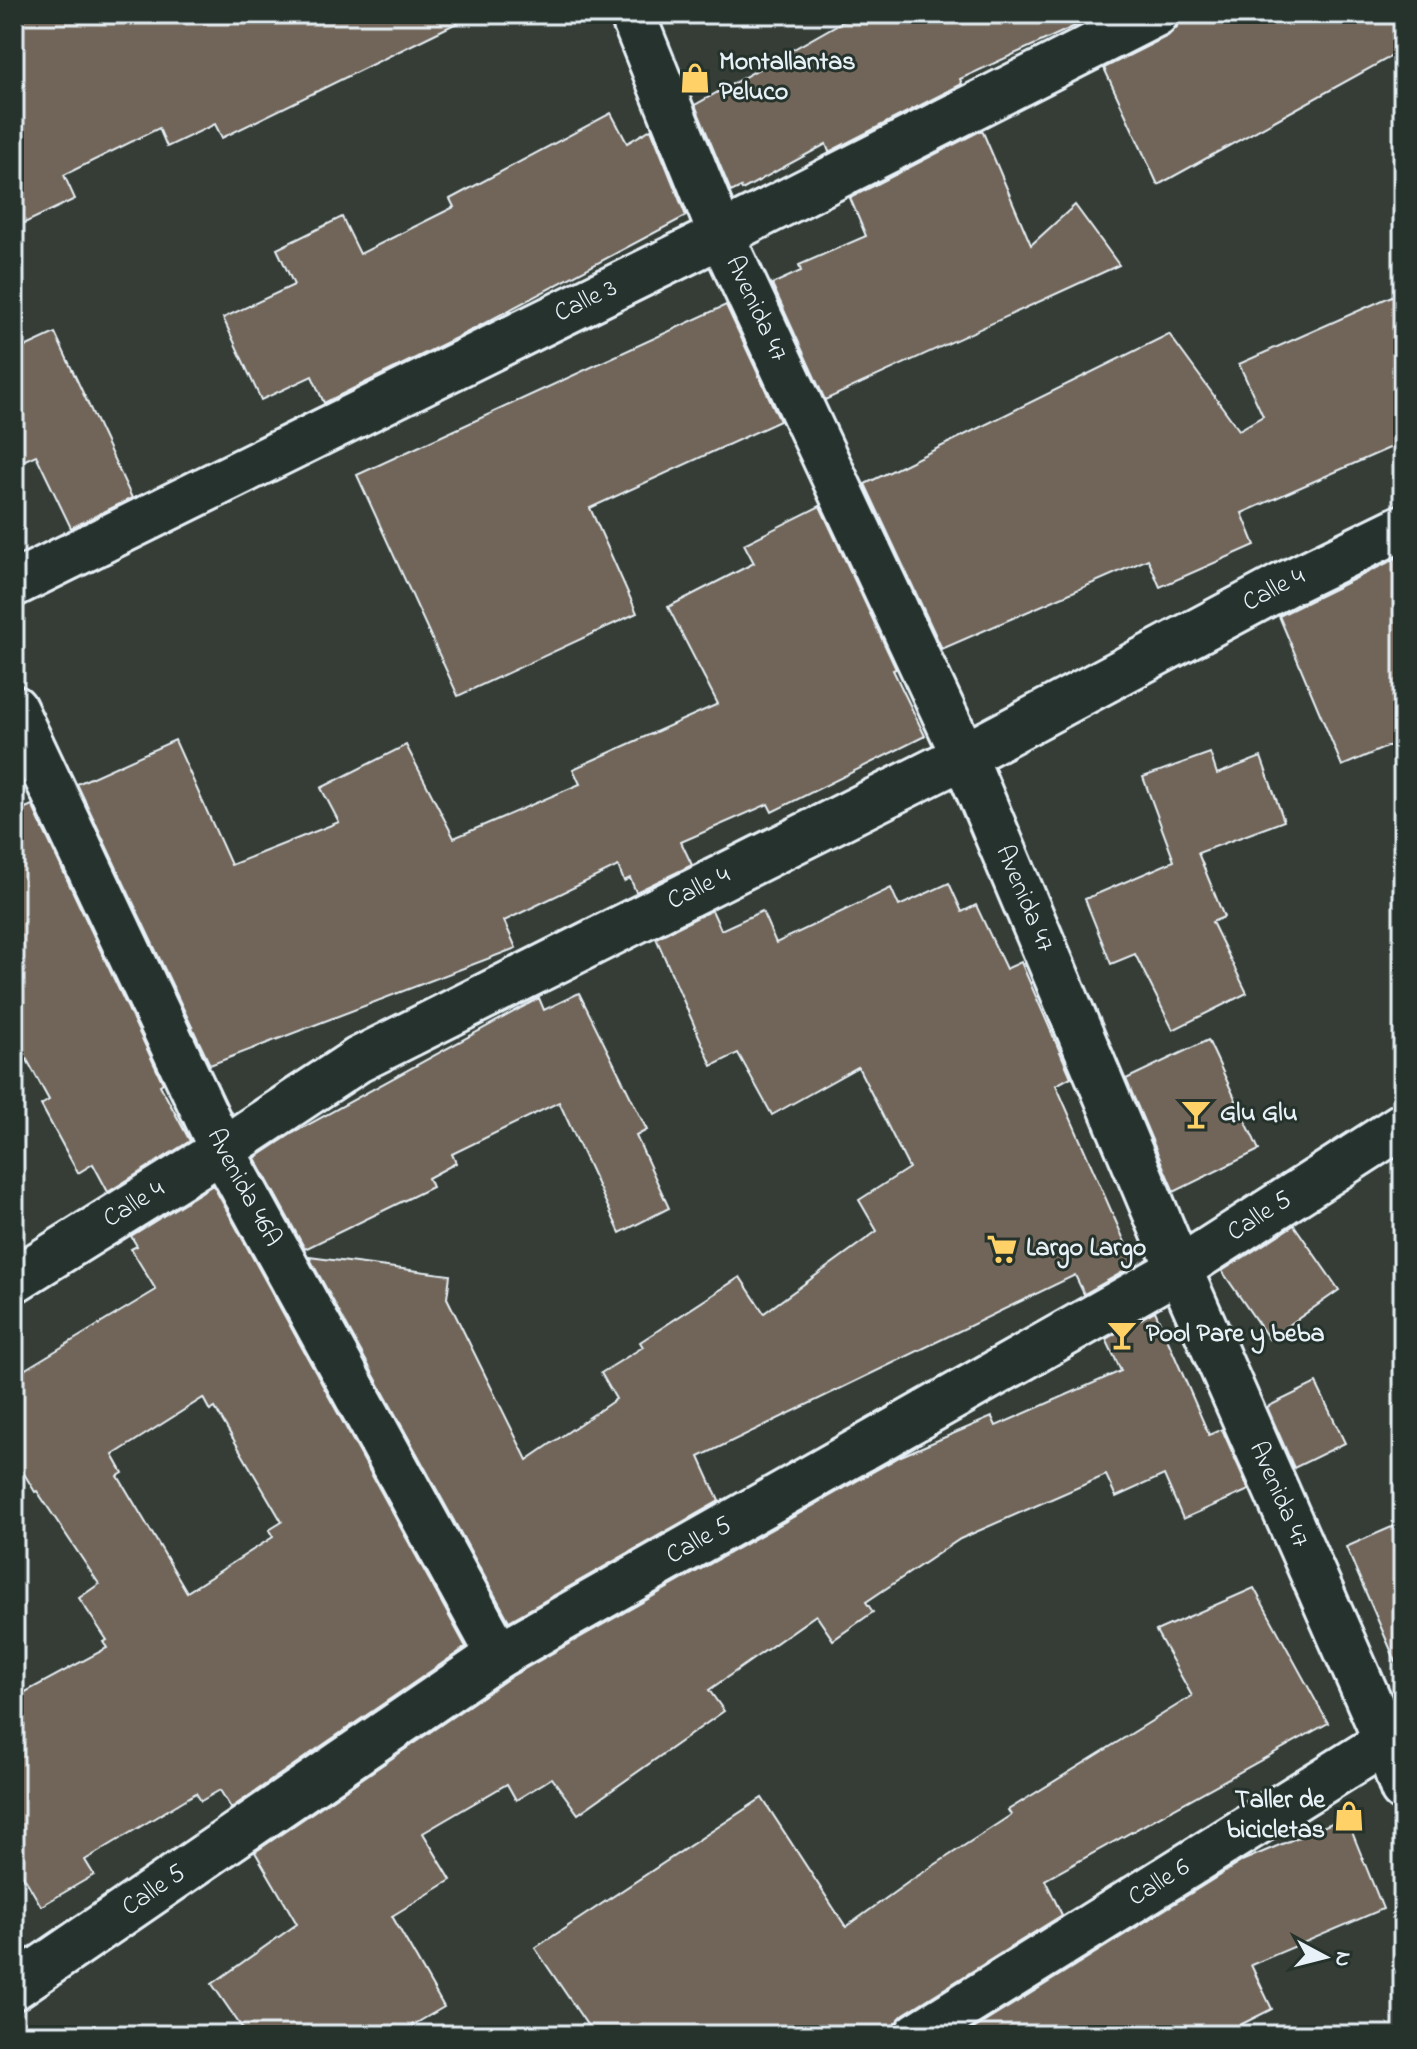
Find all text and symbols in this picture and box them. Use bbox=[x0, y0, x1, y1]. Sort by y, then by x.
place label: Montallantas Peluco bbox=[719, 44, 856, 112]
shop icon: Montallantas Peluco bbox=[678, 61, 712, 95]
street label: Avenida 47 bbox=[715, 250, 797, 368]
street label: Calle 3 bbox=[548, 270, 624, 333]
street label: Calle 4 bbox=[1236, 558, 1312, 623]
street label: Avenida 47 bbox=[985, 840, 1063, 958]
street label: Calle 4 bbox=[661, 857, 737, 921]
place label: Glu Glu bbox=[1220, 1095, 1298, 1133]
bar icon: Glu Glu bbox=[1179, 1097, 1213, 1131]
street label: Avenida 46A bbox=[196, 1123, 291, 1254]
street label: Calle 4 bbox=[96, 1171, 173, 1238]
street label: Calle 5 bbox=[1220, 1182, 1300, 1252]
place label: Largo Largo bbox=[1026, 1230, 1146, 1269]
supermarket icon: Largo Largo bbox=[985, 1232, 1019, 1266]
place label: Pool Pare y beba bbox=[1146, 1316, 1324, 1354]
bar icon: Pool Pare y beba bbox=[1105, 1318, 1139, 1352]
street label: Avenida 47 bbox=[1238, 1436, 1318, 1554]
street label: Calle 5 bbox=[659, 1507, 739, 1575]
place label: Taller de bicicletas bbox=[1227, 1782, 1326, 1850]
shop icon: Taller de bicicletas bbox=[1332, 1799, 1366, 1833]
street label: Calle 6 bbox=[1121, 1850, 1198, 1917]
street label: Calle 5 bbox=[115, 1855, 194, 1926]
north arrow bbox=[1285, 1917, 1365, 1997]
text: N bbox=[1325, 1950, 1359, 1968]

